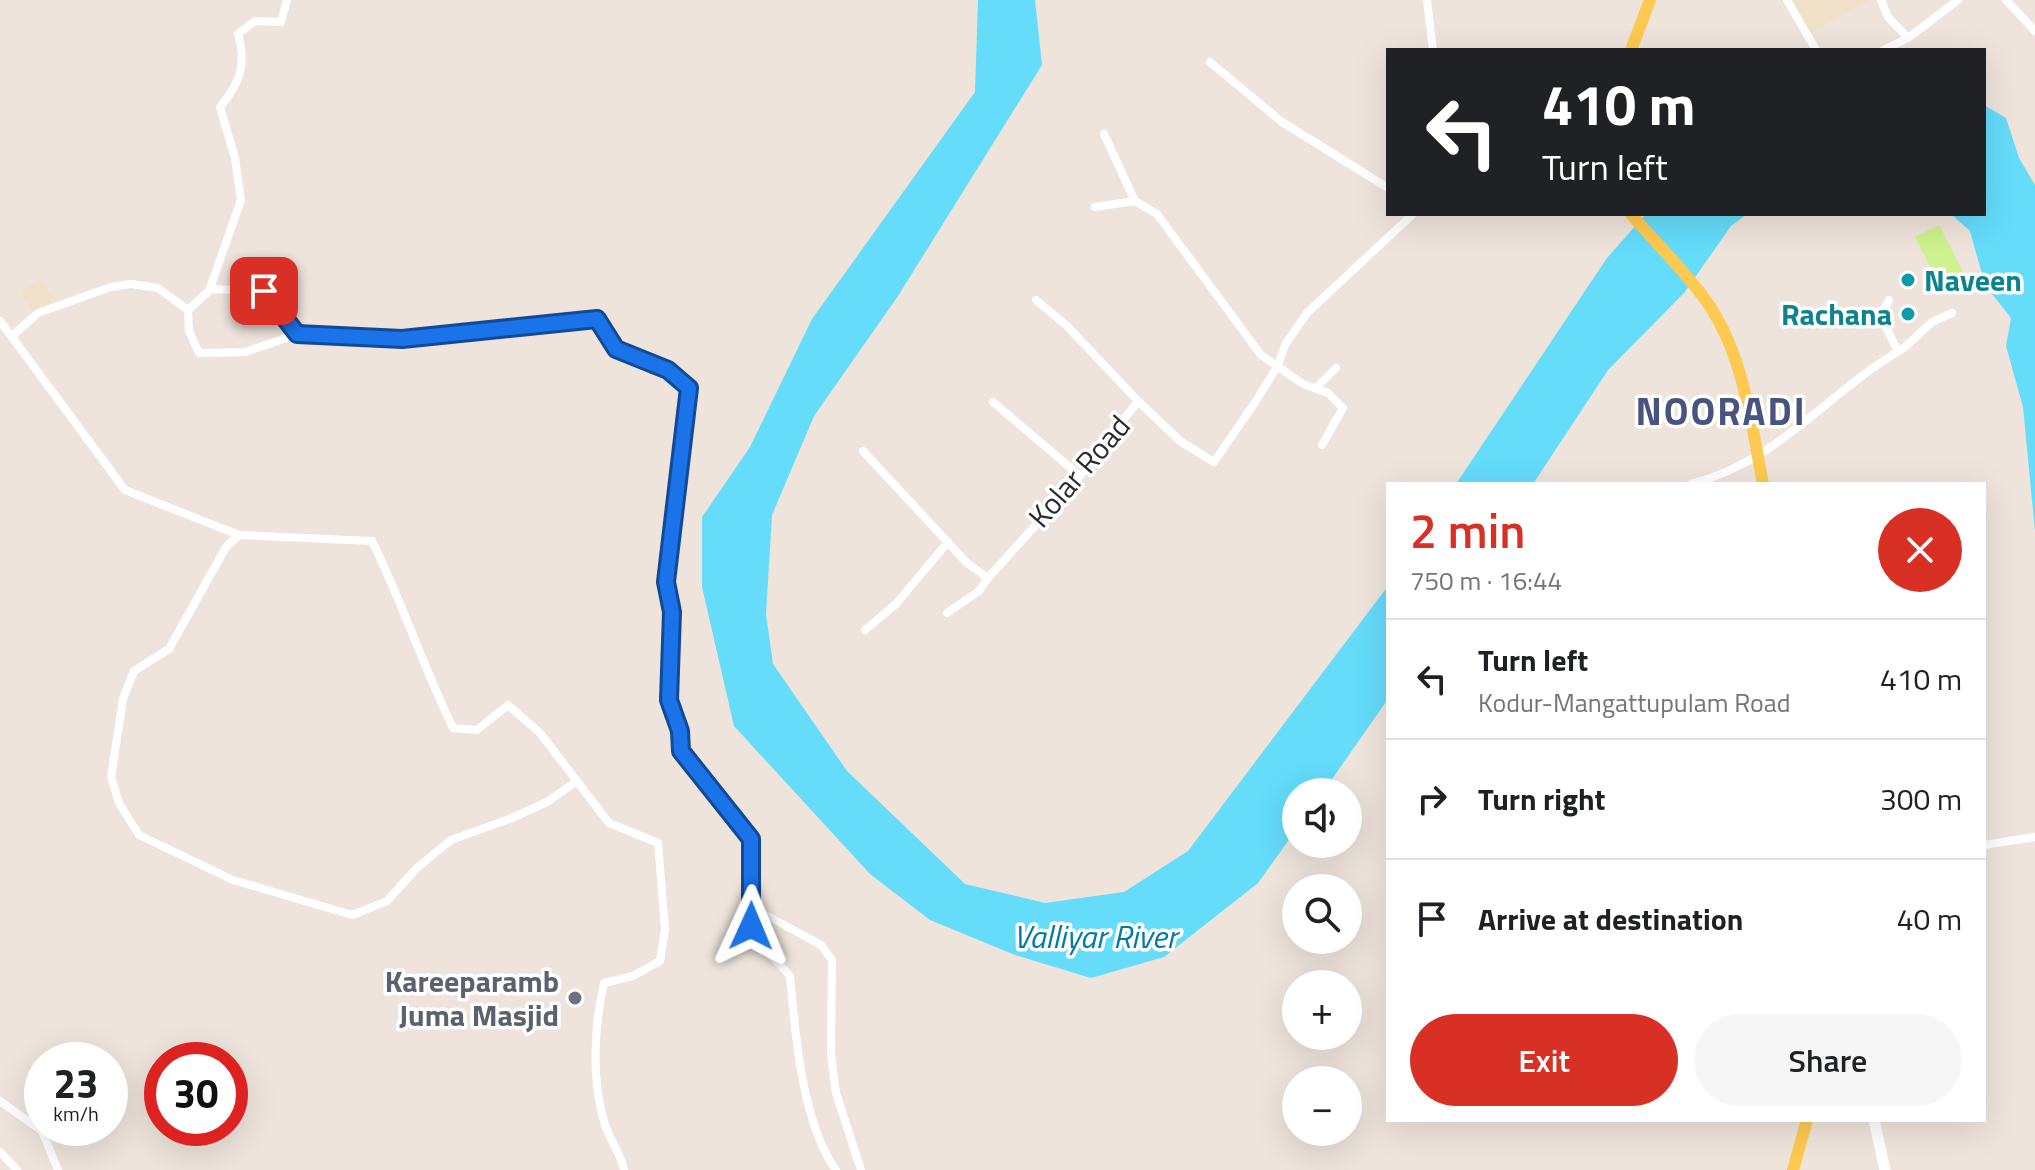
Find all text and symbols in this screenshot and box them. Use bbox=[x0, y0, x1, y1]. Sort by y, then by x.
text: 410 m bbox=[1542, 62, 1695, 147]
icon: left bbox=[1410, 80, 1514, 184]
text: Turn left bbox=[1542, 139, 1668, 194]
pin bbox=[230, 257, 298, 325]
place label: Naveen bbox=[1924, 257, 2022, 303]
icon: arrive bbox=[242, 269, 286, 313]
marker: Naveen bbox=[1899, 271, 1917, 289]
place label: Rachana bbox=[1781, 291, 1892, 337]
marker: Rachana bbox=[1899, 305, 1917, 323]
district label: NOORADI bbox=[1635, 382, 1807, 440]
street label: Kolar Road bbox=[1017, 404, 1141, 538]
text: 2 min bbox=[1410, 494, 1525, 567]
button: close bbox=[1878, 508, 1962, 592]
text: 750 m · 16:44 bbox=[1410, 561, 1562, 600]
text: Turn left bbox=[1478, 637, 1588, 683]
text: 410 m bbox=[1880, 656, 1962, 702]
icon: left bbox=[1410, 657, 1454, 701]
text: Kodur-Mangattupulam Road bbox=[1478, 683, 1790, 722]
text: Turn right bbox=[1478, 776, 1606, 822]
text: 300 m bbox=[1880, 776, 1962, 822]
icon: right bbox=[1410, 777, 1454, 821]
map controls bbox=[1282, 778, 1362, 1146]
button: sound bbox=[1282, 778, 1362, 858]
button: search bbox=[1282, 874, 1362, 954]
position arrow bbox=[709, 884, 793, 968]
text: Arrive at destination bbox=[1478, 896, 1743, 942]
text: 40 m bbox=[1897, 896, 1962, 942]
icon: arrive bbox=[1410, 897, 1454, 941]
water label: Valliyar River bbox=[1013, 912, 1181, 960]
place label: Kareeparamb Juma Masjid bbox=[385, 958, 559, 1038]
button: + bbox=[1282, 970, 1362, 1050]
marker: Kareeparamb Juma Masjid bbox=[566, 989, 584, 1007]
button: Exit bbox=[1410, 1014, 1678, 1106]
button: Share bbox=[1694, 1014, 1962, 1106]
speed limit sign: 30 bbox=[144, 1042, 248, 1146]
text: 23 bbox=[54, 1053, 98, 1114]
button: − bbox=[1282, 1066, 1362, 1146]
text: km/h bbox=[53, 1098, 99, 1129]

